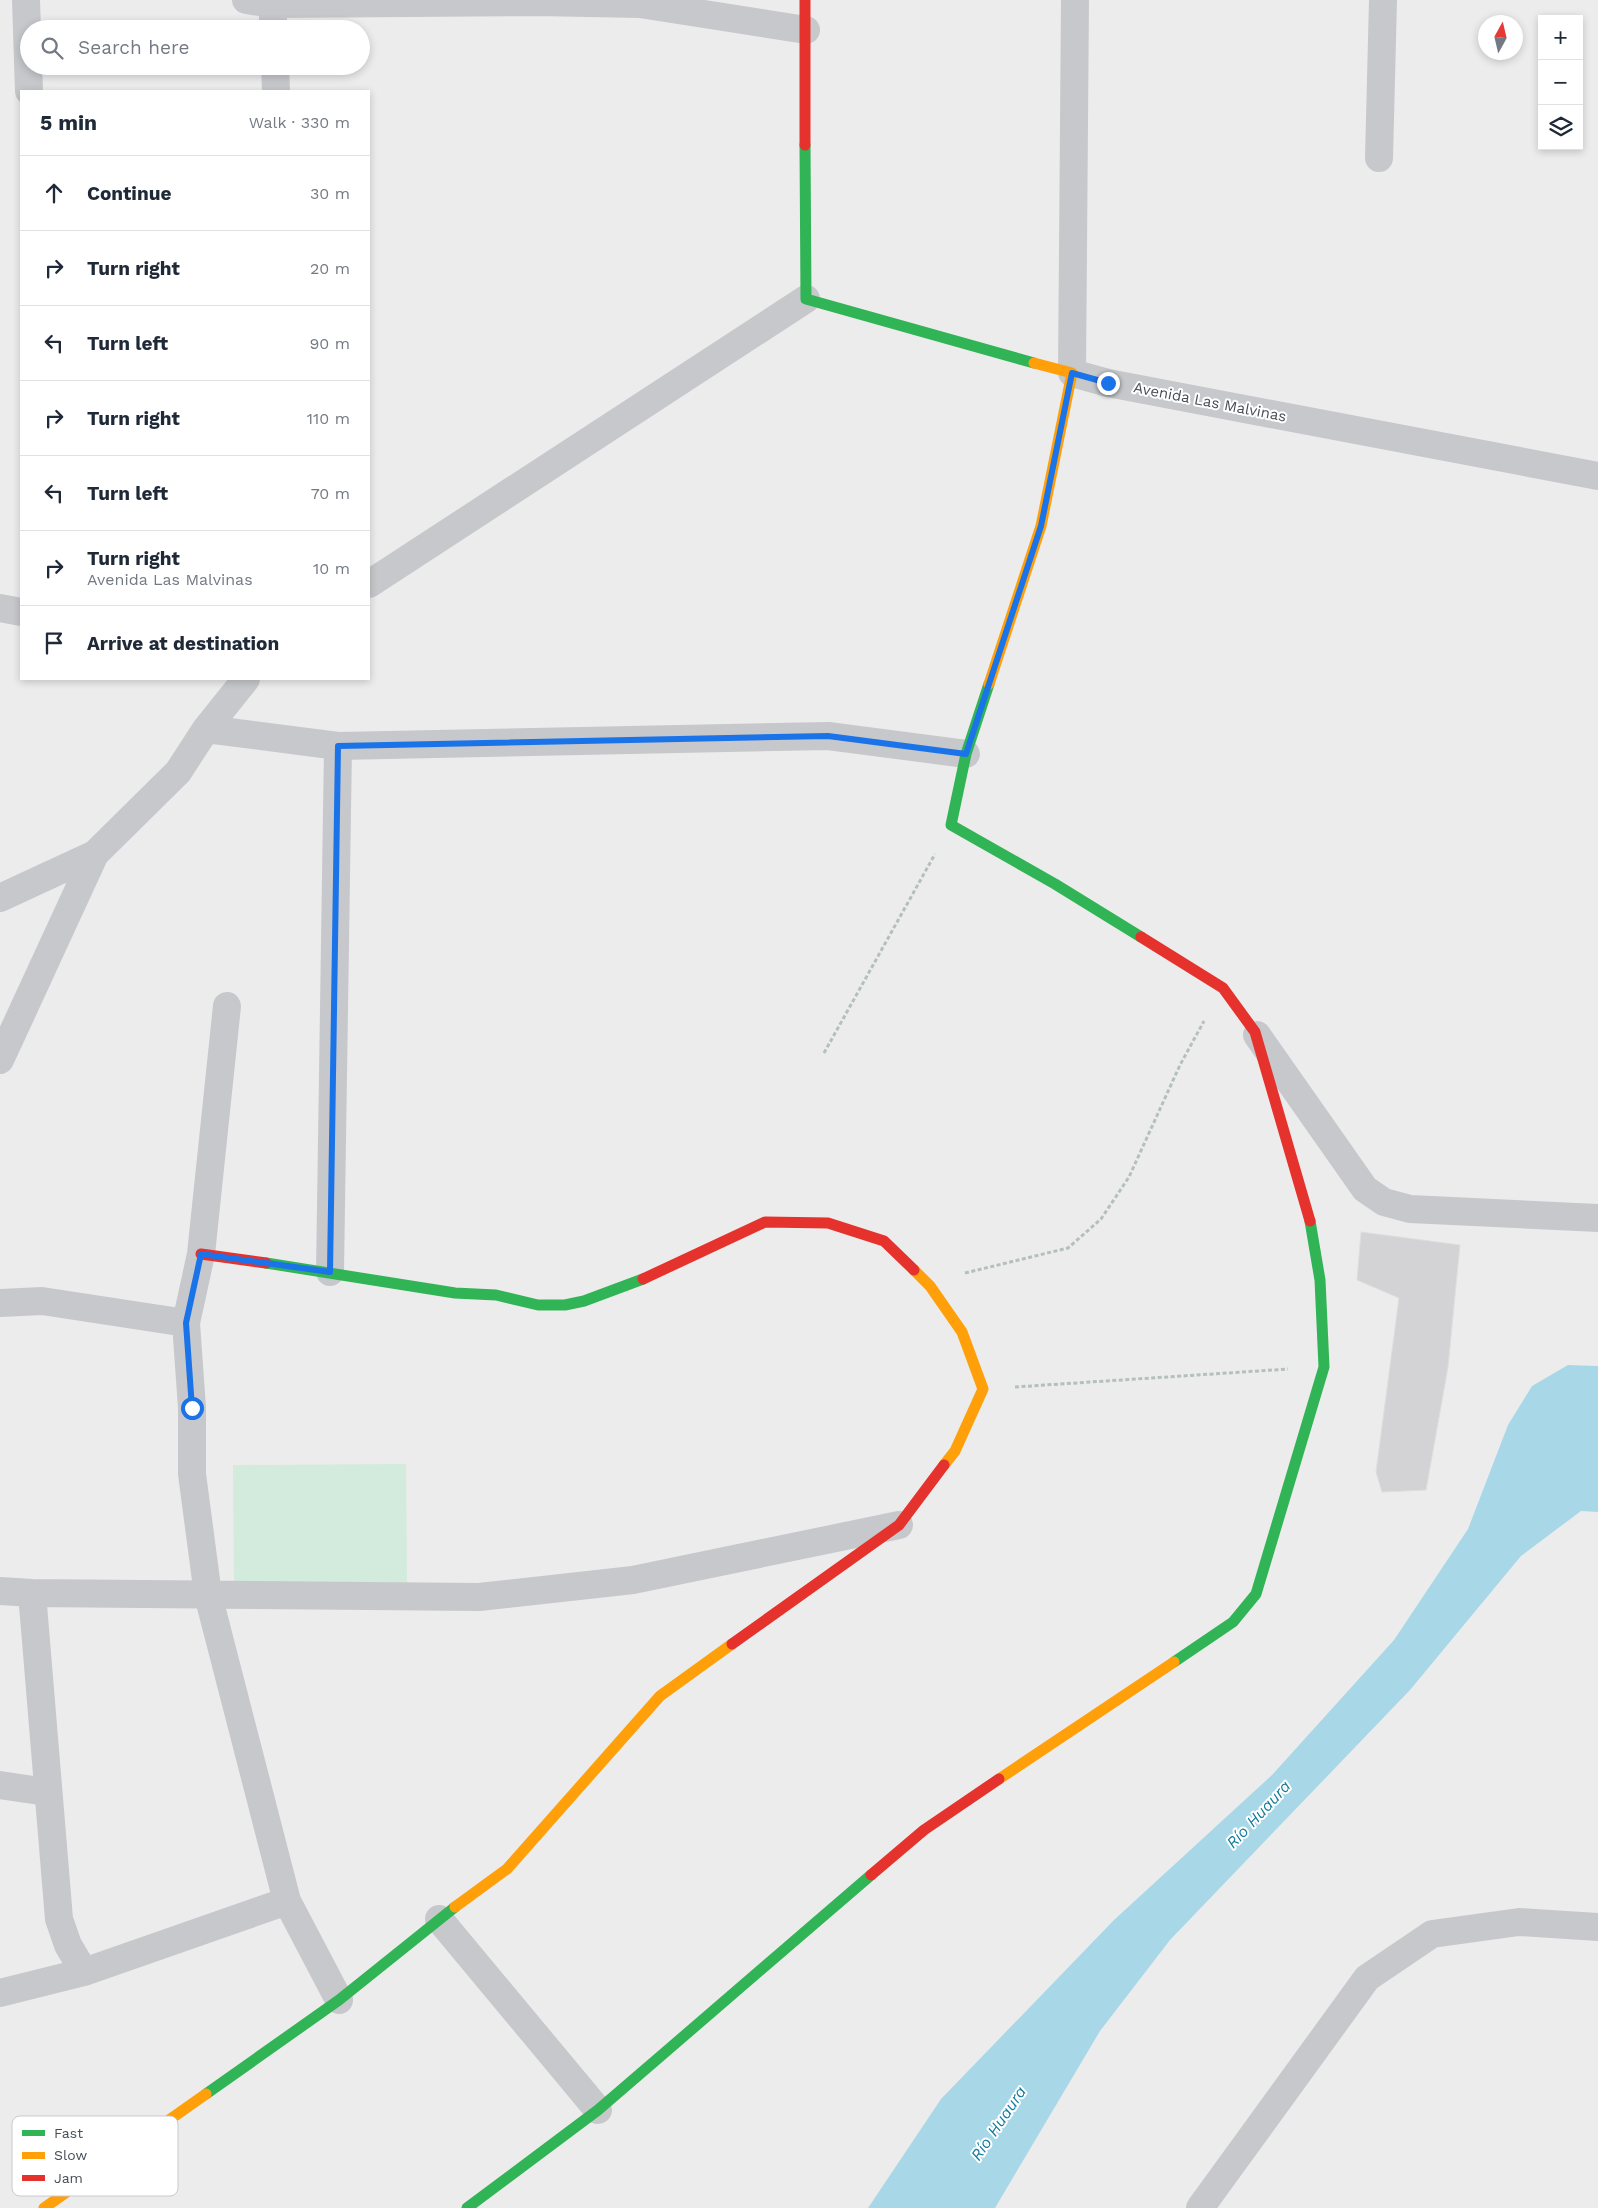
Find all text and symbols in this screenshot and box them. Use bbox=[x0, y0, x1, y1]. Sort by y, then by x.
north arrow bbox=[1478, 15, 1523, 60]
map controls bbox=[1538, 15, 1583, 150]
button: + bbox=[1538, 15, 1583, 60]
search box bbox=[20, 20, 370, 75]
icon: search bbox=[38, 34, 66, 62]
text: Search here bbox=[78, 36, 189, 59]
button: − bbox=[1538, 60, 1583, 105]
button: layers bbox=[1538, 105, 1583, 150]
text: 5 min bbox=[40, 110, 97, 135]
text: Walk · 330 m bbox=[249, 113, 350, 132]
icon: ahead bbox=[40, 179, 68, 207]
text: Continue bbox=[87, 182, 171, 205]
text: 30 m bbox=[310, 184, 350, 203]
icon: right bbox=[40, 254, 68, 282]
text: Turn right bbox=[87, 257, 180, 280]
text: 20 m bbox=[310, 259, 350, 278]
icon: left bbox=[40, 329, 68, 357]
text: Turn left bbox=[87, 332, 168, 355]
text: 90 m bbox=[309, 334, 350, 353]
route end bbox=[1097, 372, 1120, 395]
street label: Avenida Las Malvinas bbox=[1132, 378, 1288, 426]
icon: right bbox=[40, 404, 68, 432]
text: Turn right bbox=[87, 407, 180, 430]
text: 110 m bbox=[307, 409, 350, 428]
icon: left bbox=[40, 479, 68, 507]
text: Turn left bbox=[87, 482, 168, 505]
text: 70 m bbox=[311, 484, 350, 503]
text: Turn right bbox=[87, 547, 180, 570]
icon: right bbox=[40, 554, 68, 582]
text: 10 m bbox=[313, 559, 350, 578]
text: Avenida Las Malvinas bbox=[87, 570, 253, 589]
icon: arrive bbox=[40, 629, 68, 657]
text: Arrive at destination bbox=[87, 632, 279, 655]
route start bbox=[181, 1397, 204, 1420]
water label: Río Huaura bbox=[1222, 1777, 1295, 1852]
water label: Río Huaura bbox=[967, 2082, 1030, 2164]
legend bbox=[12, 2116, 178, 2196]
text: Fast bbox=[54, 2125, 83, 2141]
text: Slow bbox=[54, 2147, 87, 2163]
text: Jam bbox=[54, 2170, 83, 2186]

